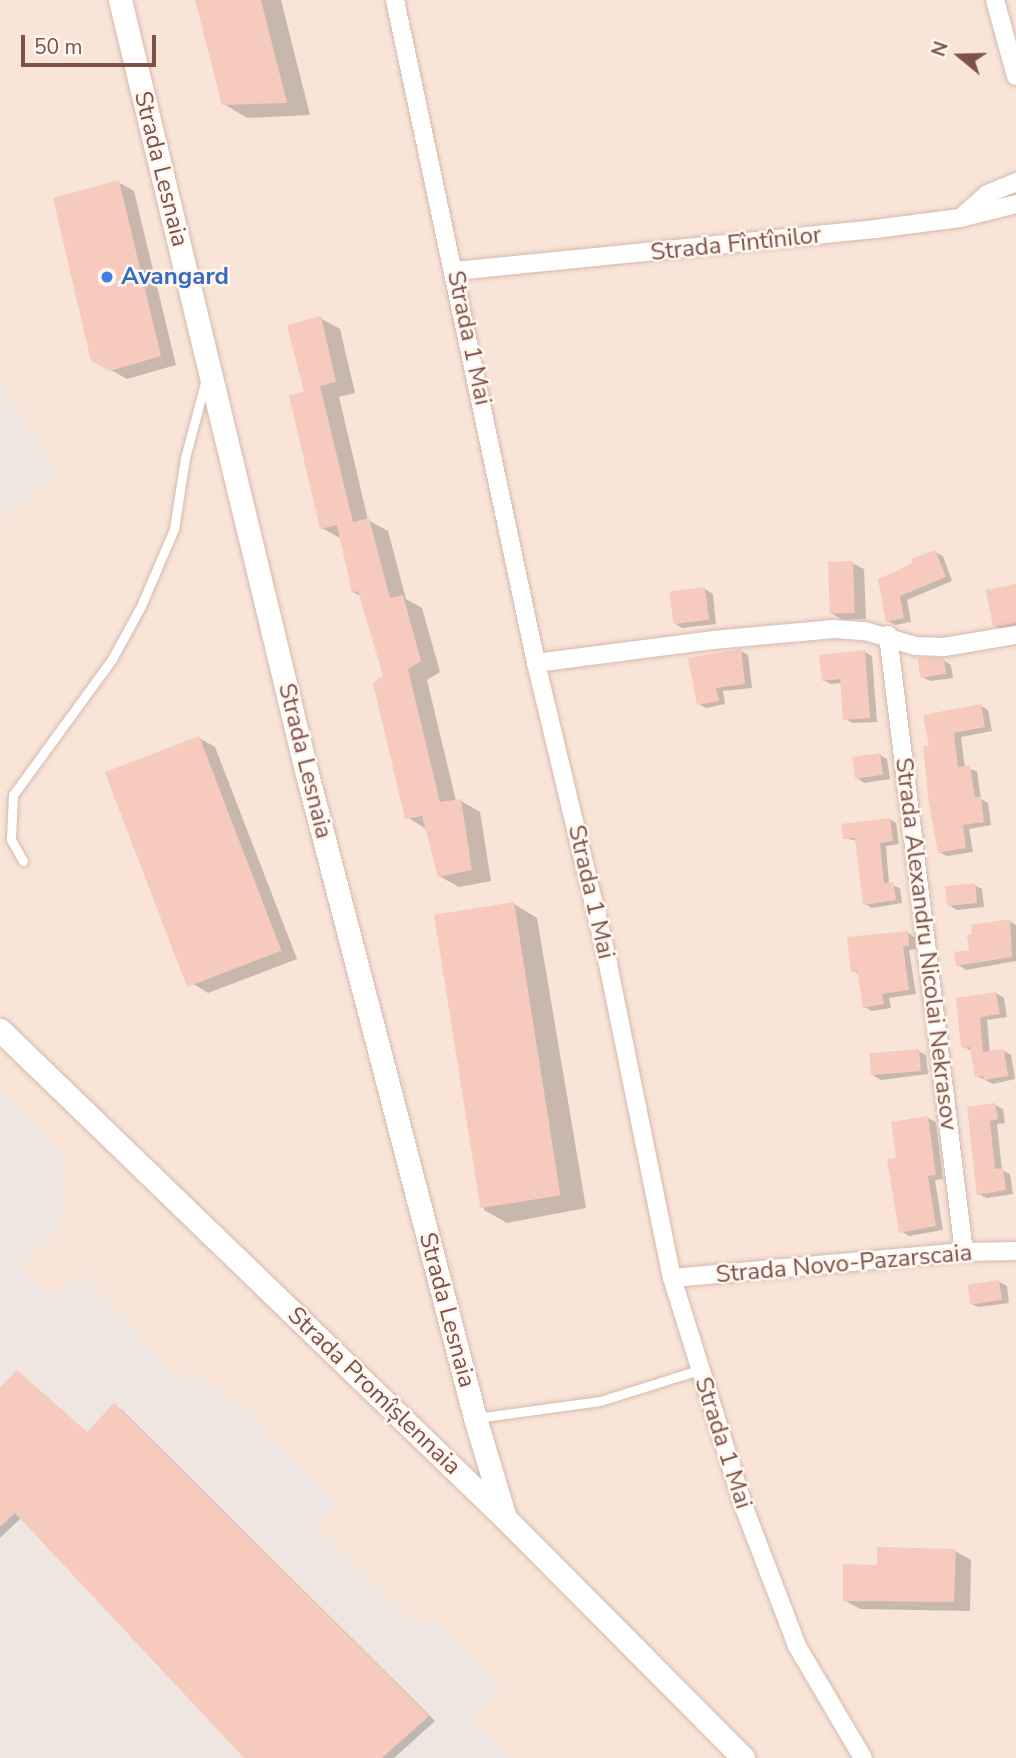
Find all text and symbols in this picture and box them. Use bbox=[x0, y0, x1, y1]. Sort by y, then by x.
scale bar bbox=[24, 21, 159, 65]
north arrow bbox=[925, 21, 995, 91]
text: 50 m bbox=[34, 33, 83, 61]
text: N bbox=[926, 38, 955, 60]
street label: Strada Lesnaia bbox=[128, 88, 194, 250]
street label: Strada Fîntînilor bbox=[649, 221, 823, 267]
place label: Avangard bbox=[121, 263, 229, 291]
street label: Strada 1 Mai bbox=[441, 268, 497, 408]
marker: Avangard bbox=[99, 269, 115, 285]
street label: Strada Lesnaia bbox=[272, 680, 338, 842]
street label: Strada Alexandru Nicolai Nekrasov bbox=[889, 756, 963, 1132]
street label: Strada 1 Mai bbox=[562, 822, 620, 962]
street label: Strada Lesnaia bbox=[413, 1229, 481, 1391]
street label: Strada Novo-Pazarscaia bbox=[715, 1238, 973, 1290]
street label: Strada Promîșlennaia bbox=[281, 1301, 467, 1481]
street label: Strada 1 Mai bbox=[688, 1374, 758, 1512]

